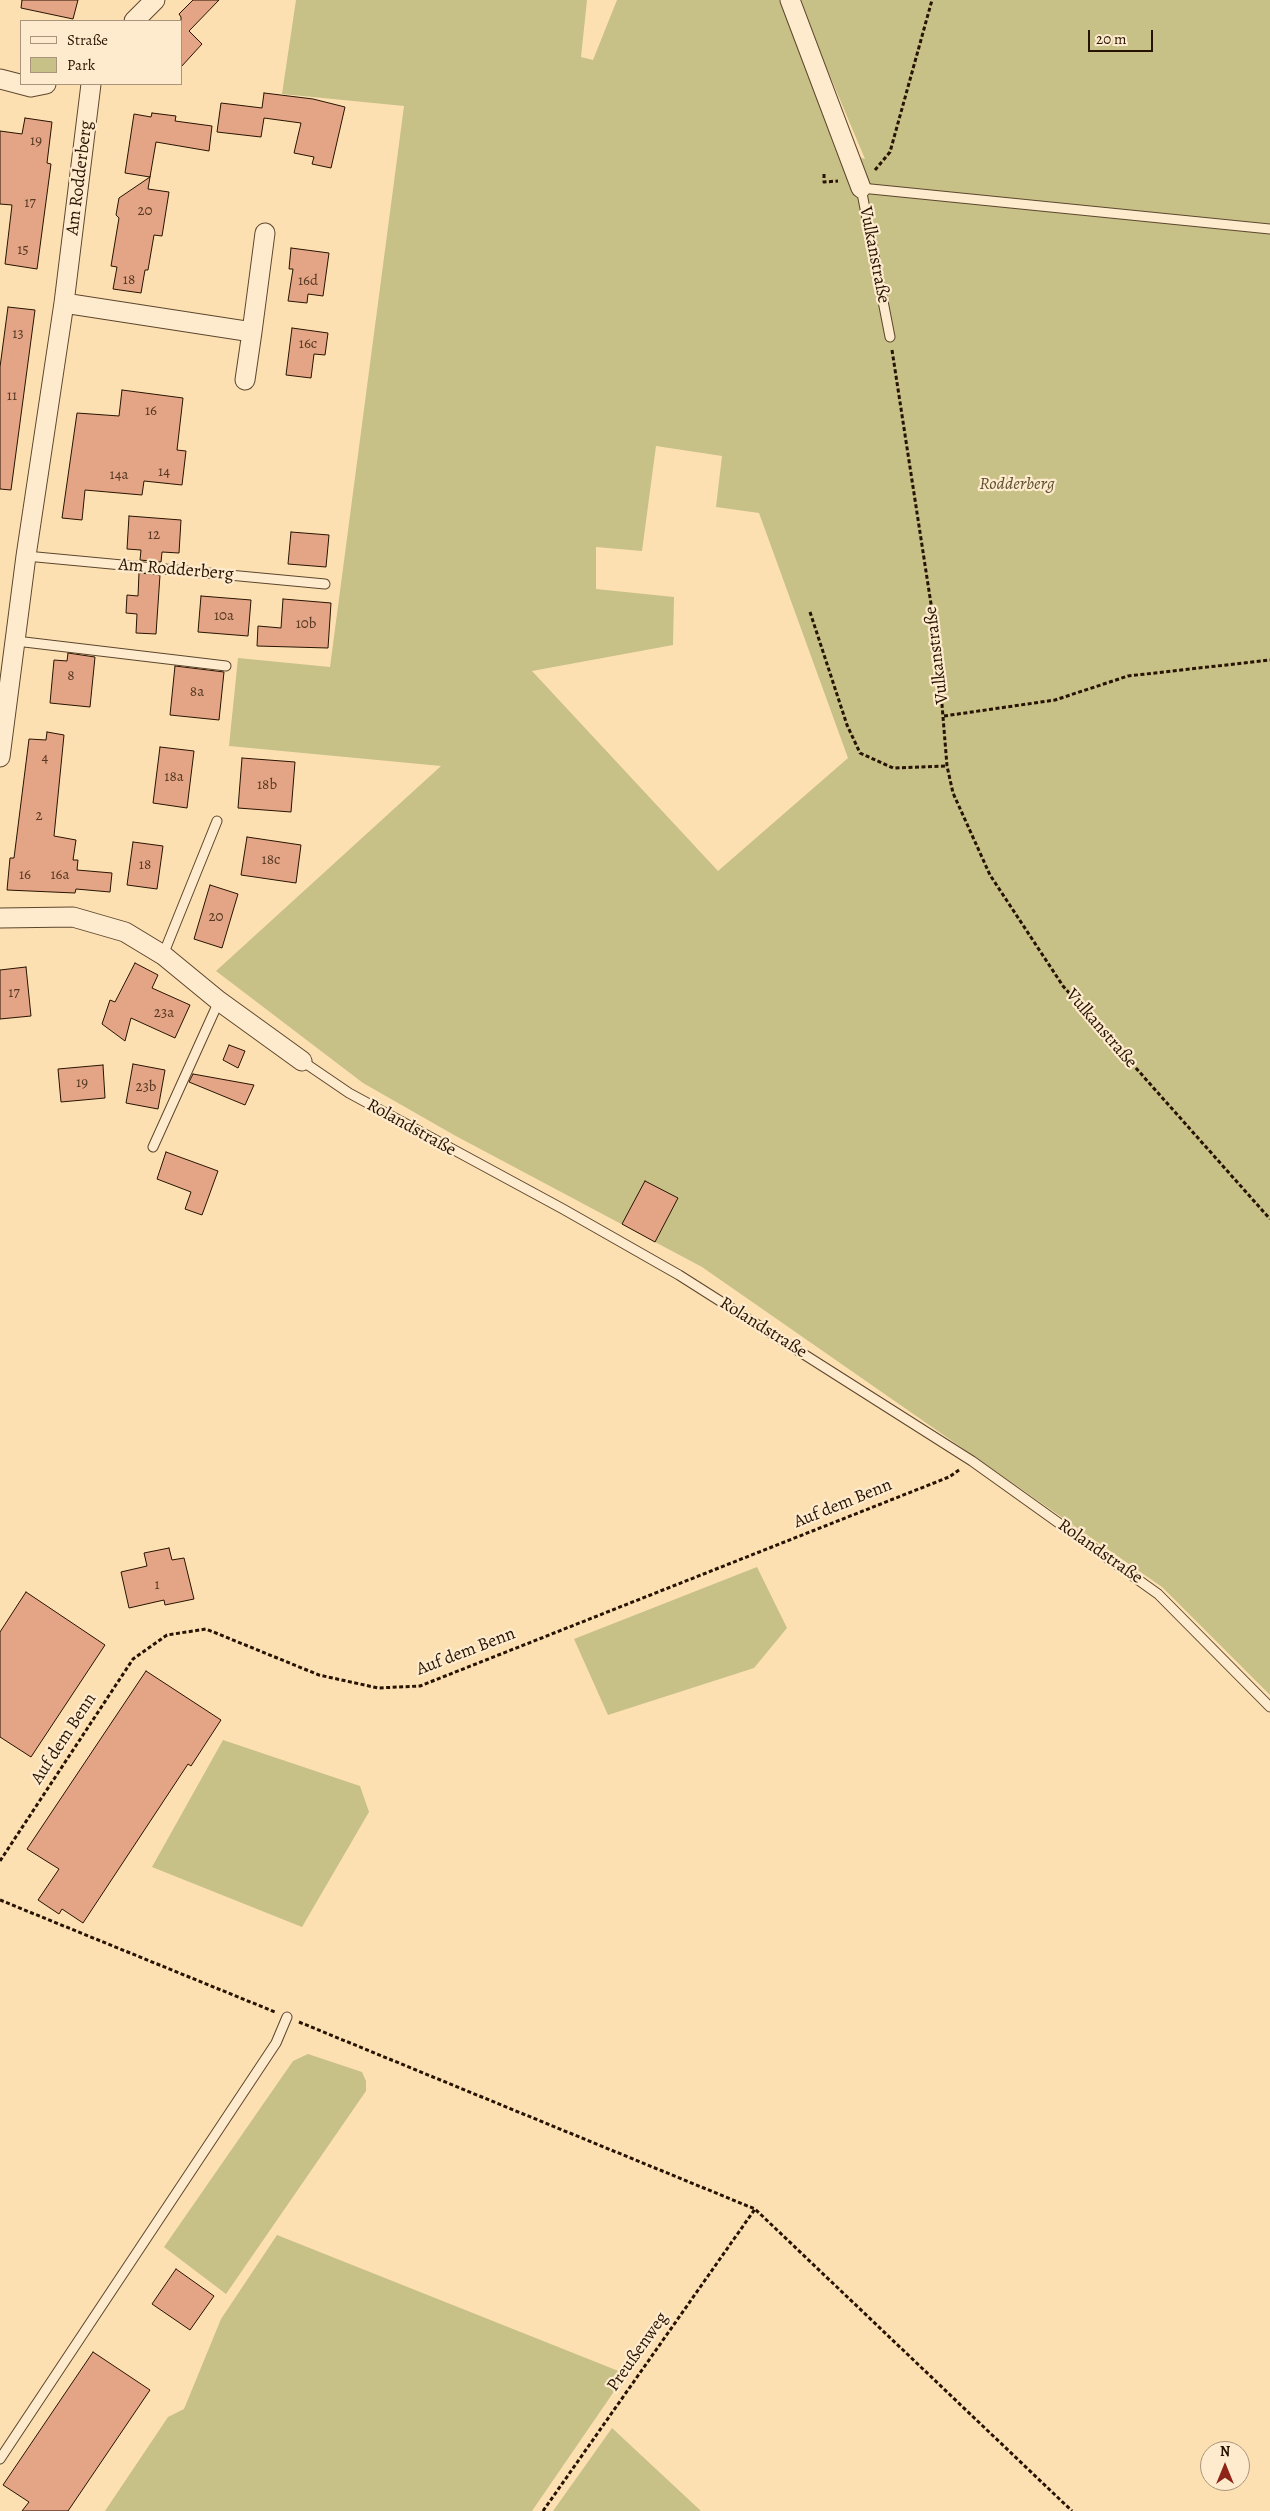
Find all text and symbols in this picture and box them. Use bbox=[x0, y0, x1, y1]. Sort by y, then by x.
legend bbox=[20, 20, 182, 85]
scale bar bbox=[1090, 20, 1155, 52]
text: 20 m bbox=[1096, 29, 1127, 49]
text: Straße bbox=[67, 30, 108, 50]
text: Park bbox=[67, 55, 95, 75]
street label: Am Rodderberg bbox=[62, 119, 98, 237]
house number: 19 bbox=[30, 132, 42, 150]
house number: 17 bbox=[24, 194, 36, 212]
house number: 20 bbox=[137, 202, 153, 220]
street label: Vulkanstraße bbox=[854, 205, 894, 305]
house number: 15 bbox=[17, 241, 29, 259]
house number: 18 bbox=[123, 271, 135, 289]
house number: 16d bbox=[298, 272, 318, 290]
house number: 13 bbox=[12, 325, 24, 343]
house number: 16c bbox=[299, 335, 317, 353]
house number: 11 bbox=[7, 387, 17, 405]
house number: 16 bbox=[145, 402, 157, 420]
house number: 14 bbox=[158, 463, 170, 481]
house number: 14a bbox=[110, 466, 128, 484]
park label: Rodderberg bbox=[979, 474, 1055, 496]
house number: 12 bbox=[148, 526, 160, 544]
street label: Am Rodderberg bbox=[118, 554, 234, 586]
street label: Vulkanstraße bbox=[920, 605, 954, 705]
house number: 10a bbox=[214, 607, 234, 625]
house number: 10b bbox=[296, 615, 316, 633]
house number: 8 bbox=[67, 667, 75, 685]
house number: 8a bbox=[190, 683, 204, 701]
house number: 4 bbox=[42, 749, 48, 767]
house number: 18a bbox=[164, 768, 184, 786]
house number: 18b bbox=[257, 776, 277, 794]
house number: 2 bbox=[35, 807, 43, 825]
house number: 18c bbox=[262, 851, 280, 869]
house number: 18 bbox=[139, 856, 151, 874]
house number: 16 bbox=[19, 866, 31, 884]
house number: 16a bbox=[50, 866, 70, 884]
house number: 20 bbox=[208, 908, 224, 926]
house number: 17 bbox=[8, 984, 20, 1002]
street label: Vulkanstraße bbox=[1061, 985, 1141, 1073]
house number: 23a bbox=[154, 1004, 174, 1022]
house number: 19 bbox=[76, 1074, 88, 1092]
house number: 23b bbox=[136, 1078, 156, 1096]
street label: Rolandstraße bbox=[363, 1095, 459, 1161]
street label: Rolandstraße bbox=[715, 1293, 811, 1363]
street label: Auf dem Benn bbox=[791, 1475, 895, 1533]
street label: Rolandstraße bbox=[1053, 1515, 1147, 1589]
house number: 1 bbox=[154, 1576, 160, 1594]
street label: Auf dem Benn bbox=[414, 1623, 518, 1681]
street label: Auf dem Benn bbox=[27, 1689, 101, 1789]
street label: Preußenweg bbox=[603, 2308, 673, 2396]
north arrow bbox=[1200, 2441, 1250, 2491]
text: N bbox=[1220, 2442, 1230, 2461]

